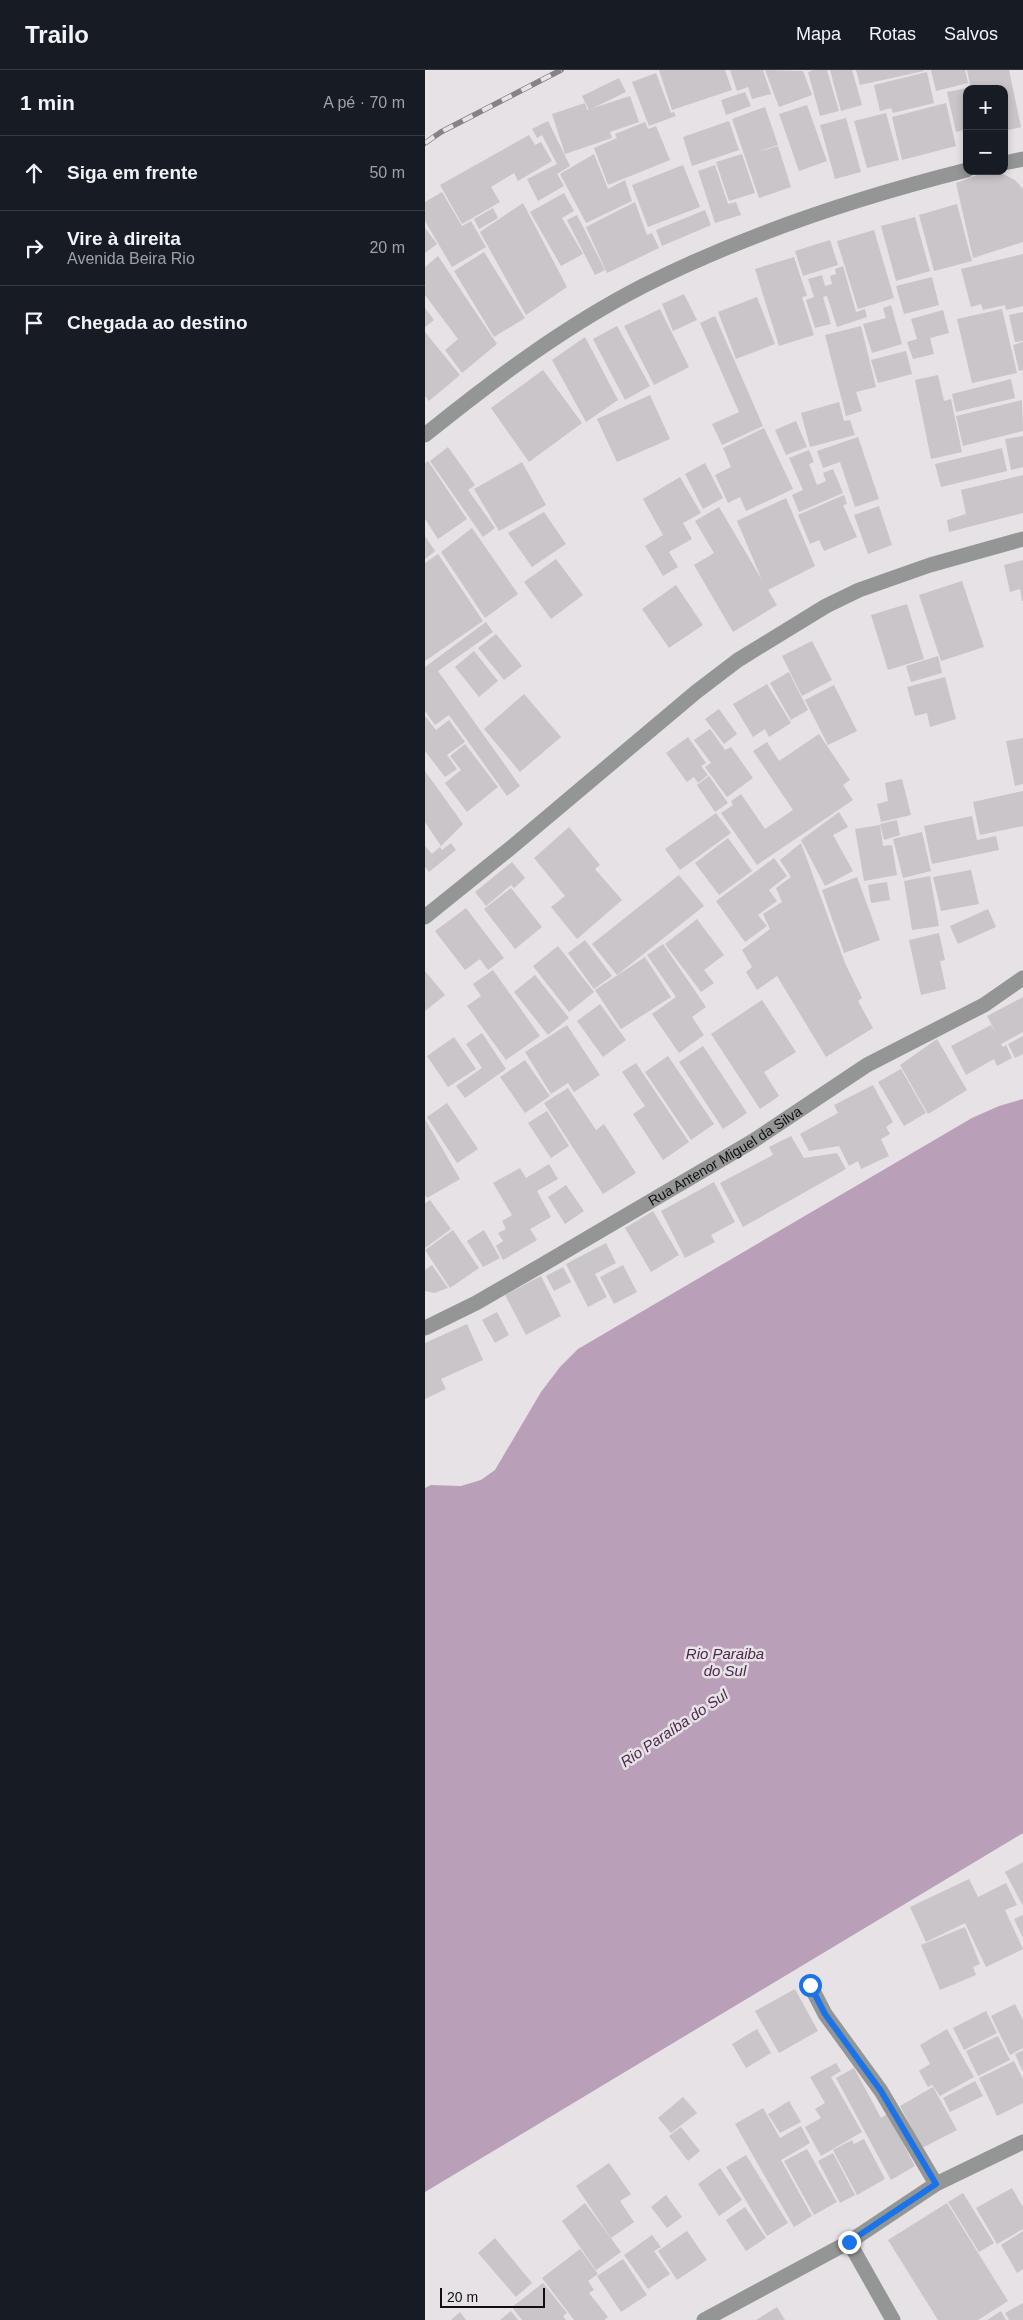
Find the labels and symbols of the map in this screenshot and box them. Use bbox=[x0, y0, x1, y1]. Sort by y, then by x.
street label: Rua Antenor Miguel da Silva bbox=[645, 1103, 805, 1209]
water label: Rio Paraiba do Sul bbox=[686, 1645, 764, 1679]
water label: Rio Paraíba do Sul bbox=[617, 1685, 731, 1770]
route start bbox=[799, 1974, 822, 1997]
route end bbox=[838, 2231, 861, 2254]
scale bar bbox=[440, 2285, 545, 2308]

